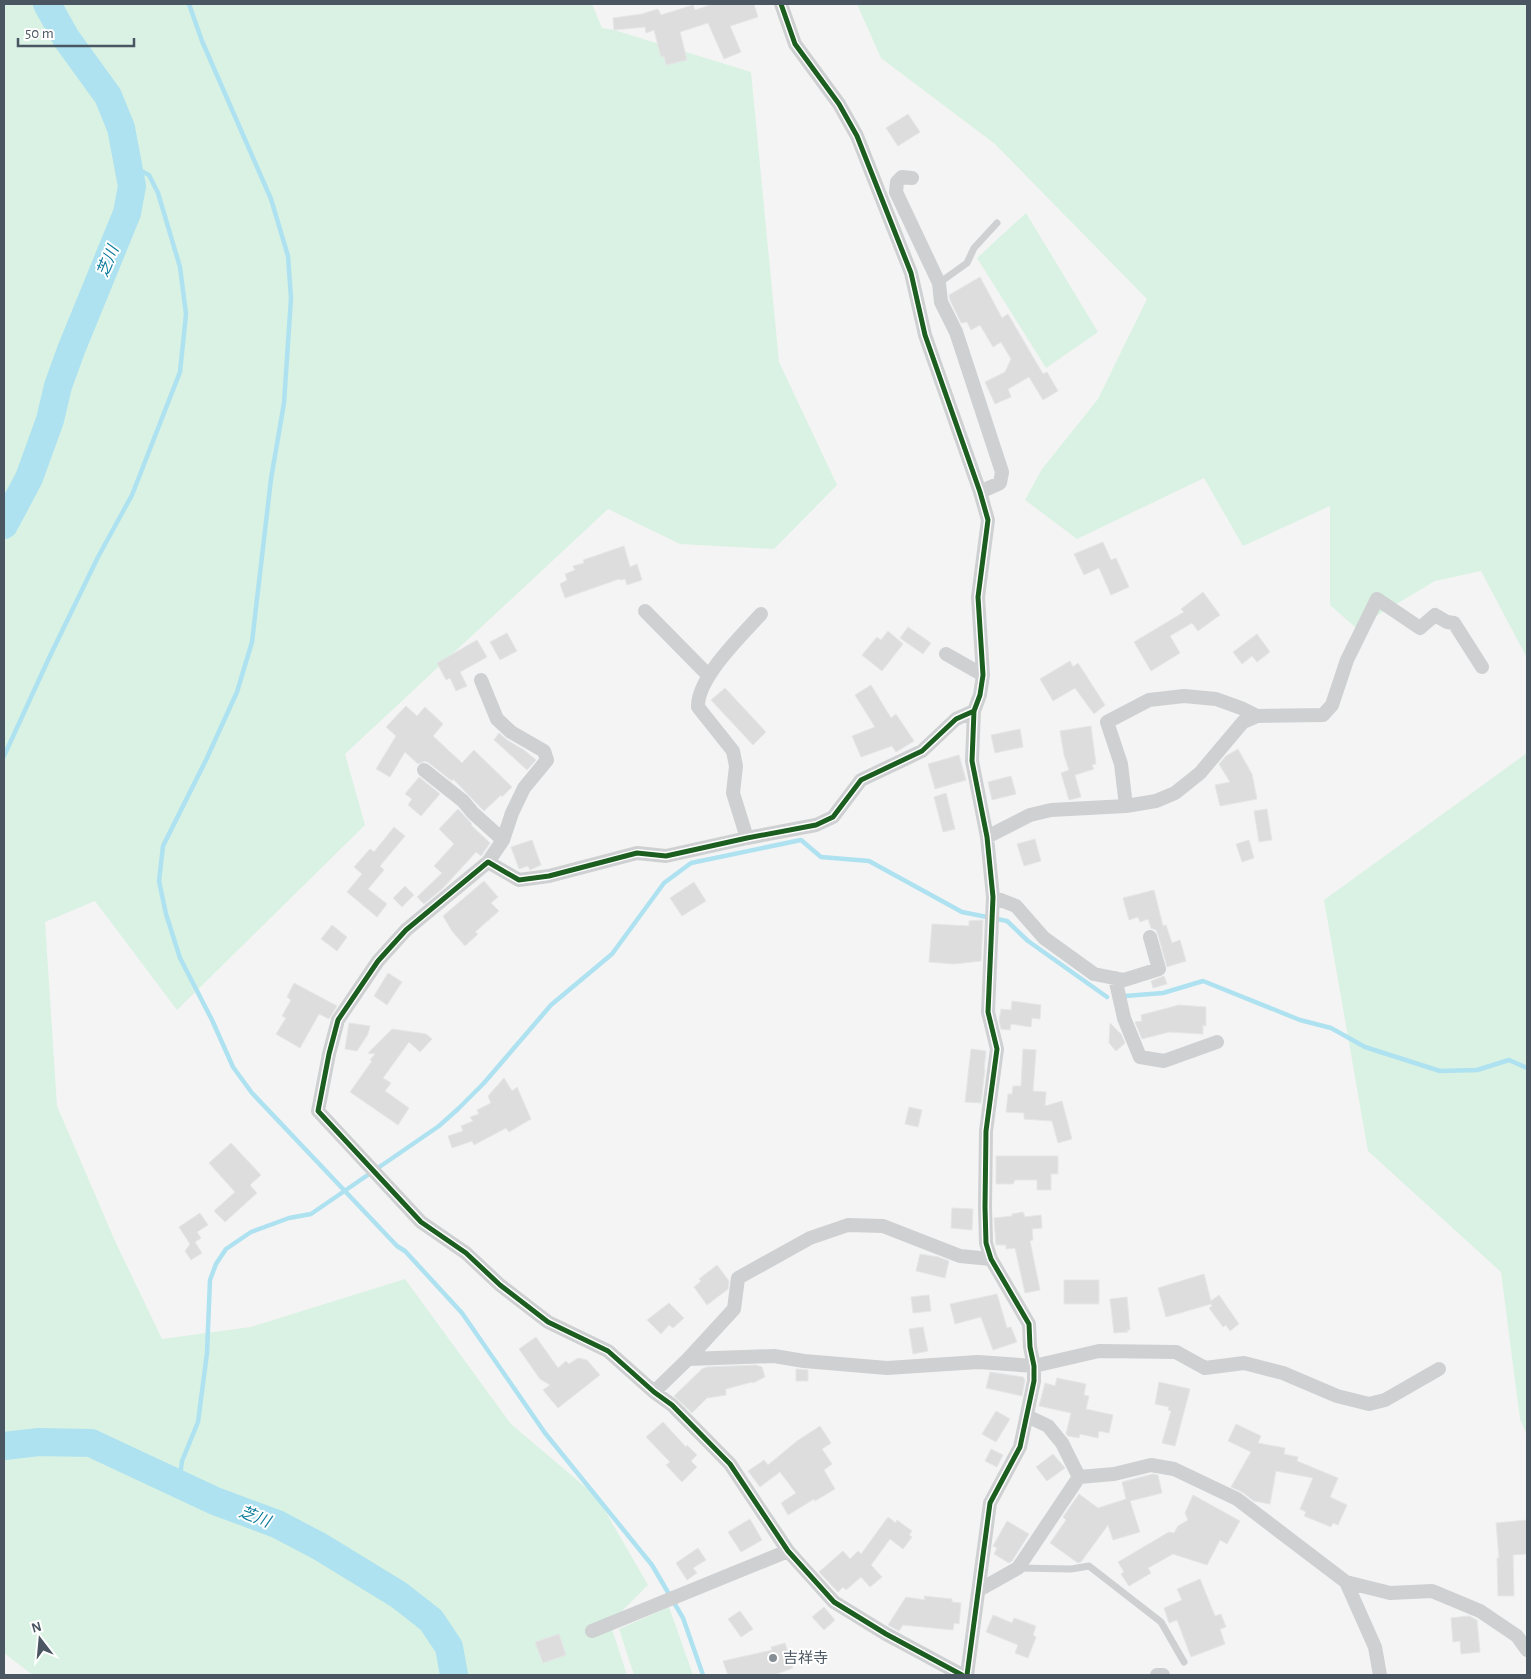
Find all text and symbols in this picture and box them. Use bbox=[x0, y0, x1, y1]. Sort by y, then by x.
scale bar bbox=[18, 15, 134, 47]
text: 50 m bbox=[25, 26, 54, 41]
water label: 芝川 bbox=[94, 241, 122, 279]
water label: 芝川 bbox=[237, 1503, 275, 1531]
north arrow bbox=[15, 1614, 65, 1664]
text: N bbox=[30, 1619, 43, 1636]
place label: 吉祥寺 bbox=[783, 1650, 828, 1666]
marker: 吉祥寺 bbox=[767, 1652, 779, 1664]

